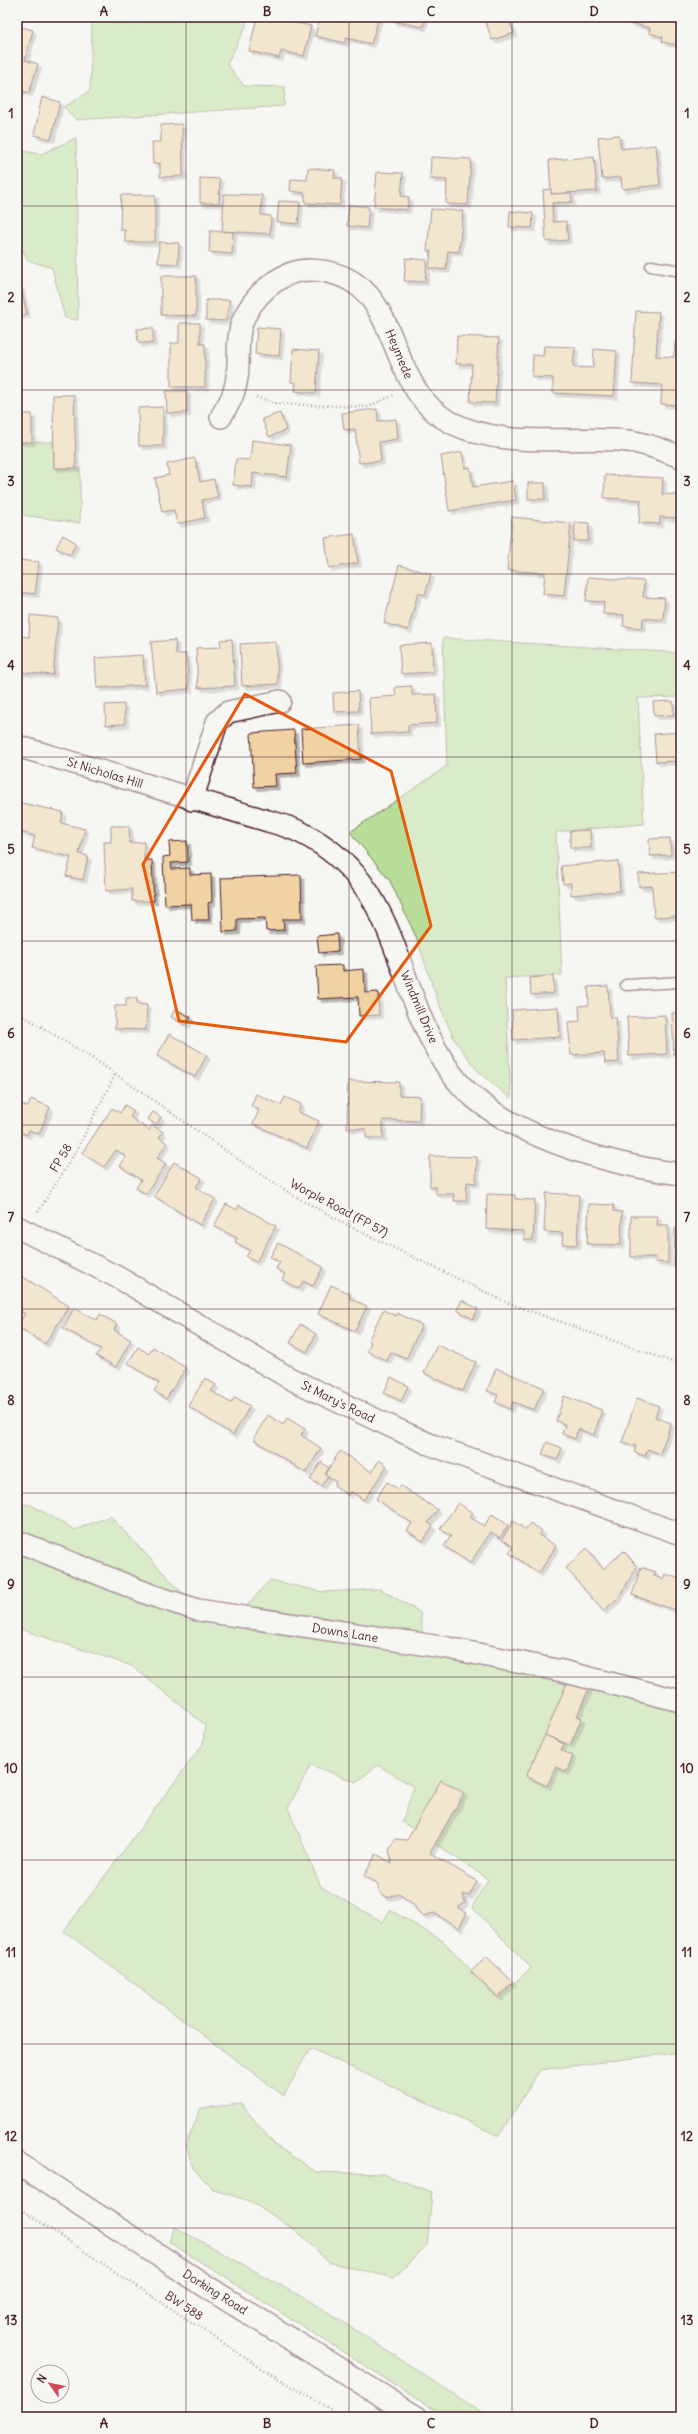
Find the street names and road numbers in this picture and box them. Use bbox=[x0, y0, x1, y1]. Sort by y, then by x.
street label: Heymede bbox=[382, 327, 417, 381]
street label: St Nicholas Hill bbox=[65, 754, 145, 791]
street label: Windmill Drive bbox=[397, 968, 441, 1045]
street label: FP 58 bbox=[46, 1141, 75, 1175]
street label: Worple Road (FP 57) bbox=[288, 1175, 391, 1240]
street label: St Mary's Road bbox=[299, 1377, 378, 1426]
street label: Downs Lane bbox=[311, 1620, 379, 1645]
street label: Dorking Road bbox=[180, 2266, 250, 2317]
street label: BW 588 bbox=[162, 2288, 206, 2323]

